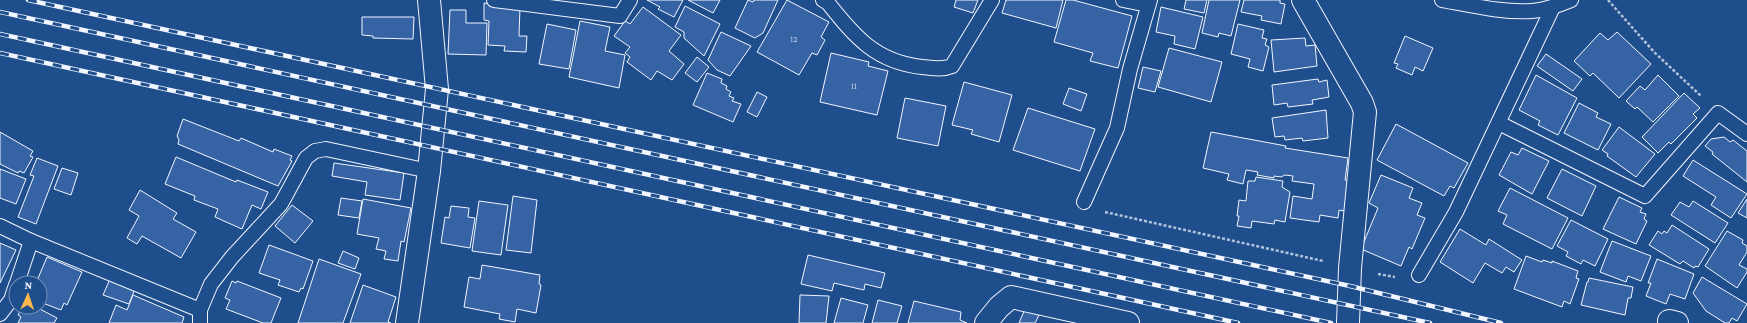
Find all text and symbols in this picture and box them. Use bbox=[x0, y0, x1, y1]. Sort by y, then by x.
house number: 12 bbox=[790, 34, 798, 44]
house number: 11 bbox=[851, 81, 857, 91]
north arrow bbox=[8, 275, 48, 315]
text: N bbox=[24, 279, 33, 291]

